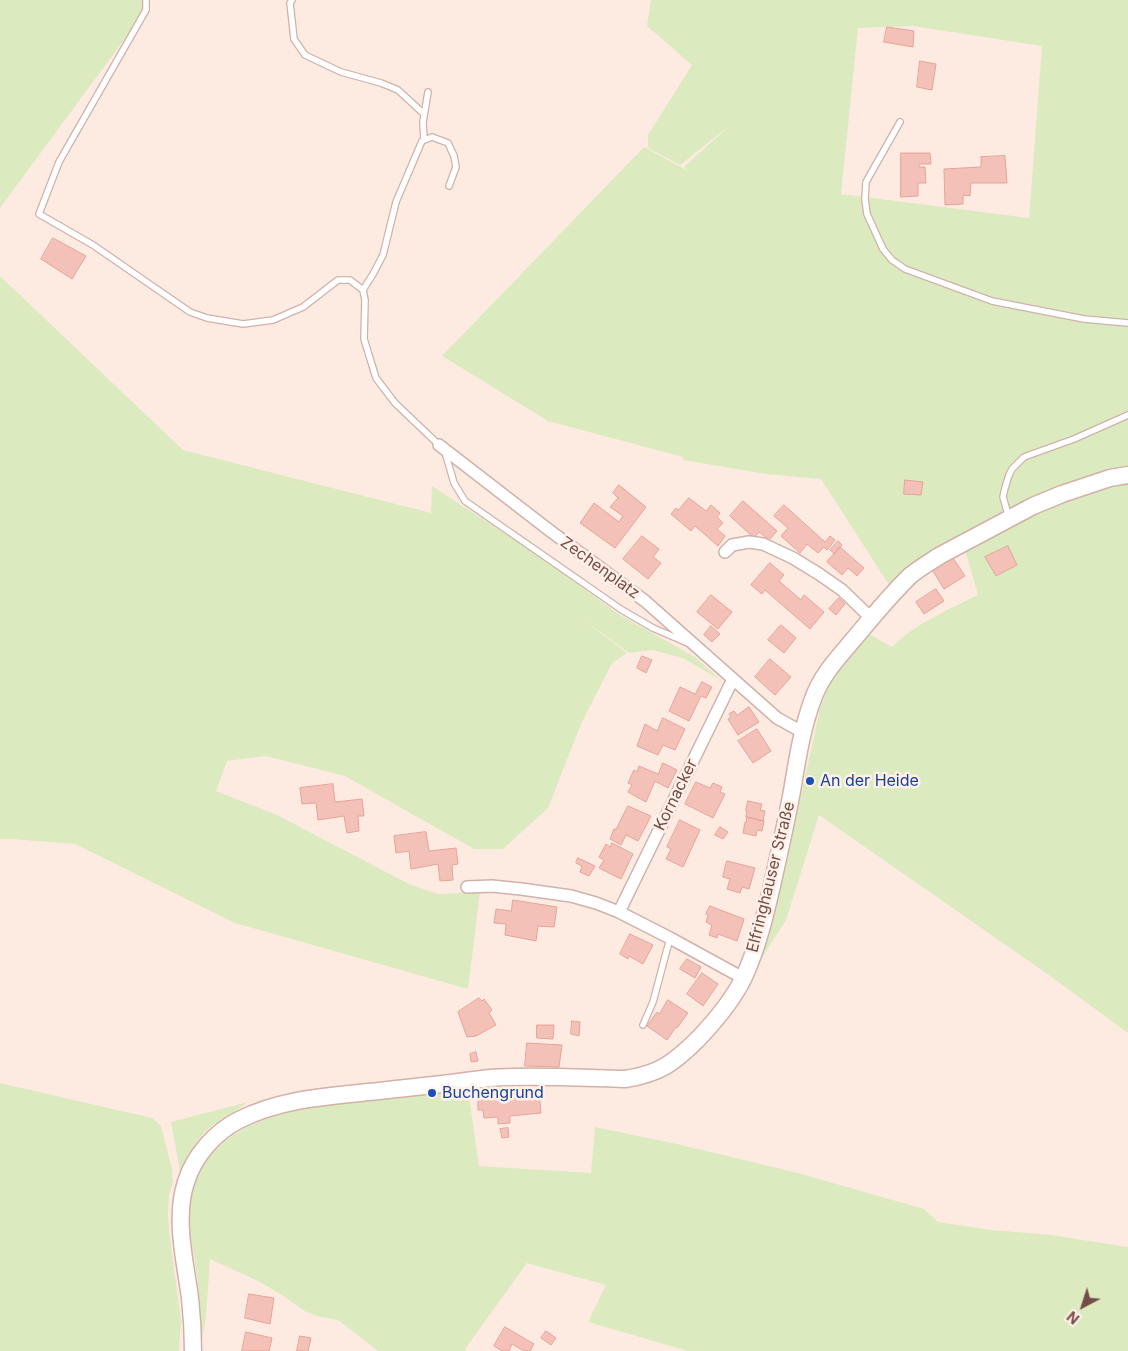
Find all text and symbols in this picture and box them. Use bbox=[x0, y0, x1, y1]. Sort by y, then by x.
street label: Zechenplatz bbox=[557, 533, 643, 603]
street label: Kornacker bbox=[650, 756, 702, 834]
place label: An der Heide bbox=[820, 771, 919, 791]
marker: An der Heide bbox=[804, 775, 816, 787]
street label: Elfringhauser Straße bbox=[743, 800, 799, 954]
place label: Buchengrund bbox=[442, 1083, 544, 1103]
marker: Buchengrund bbox=[426, 1087, 438, 1099]
north arrow bbox=[1058, 1281, 1108, 1331]
text: N bbox=[1063, 1308, 1083, 1328]

